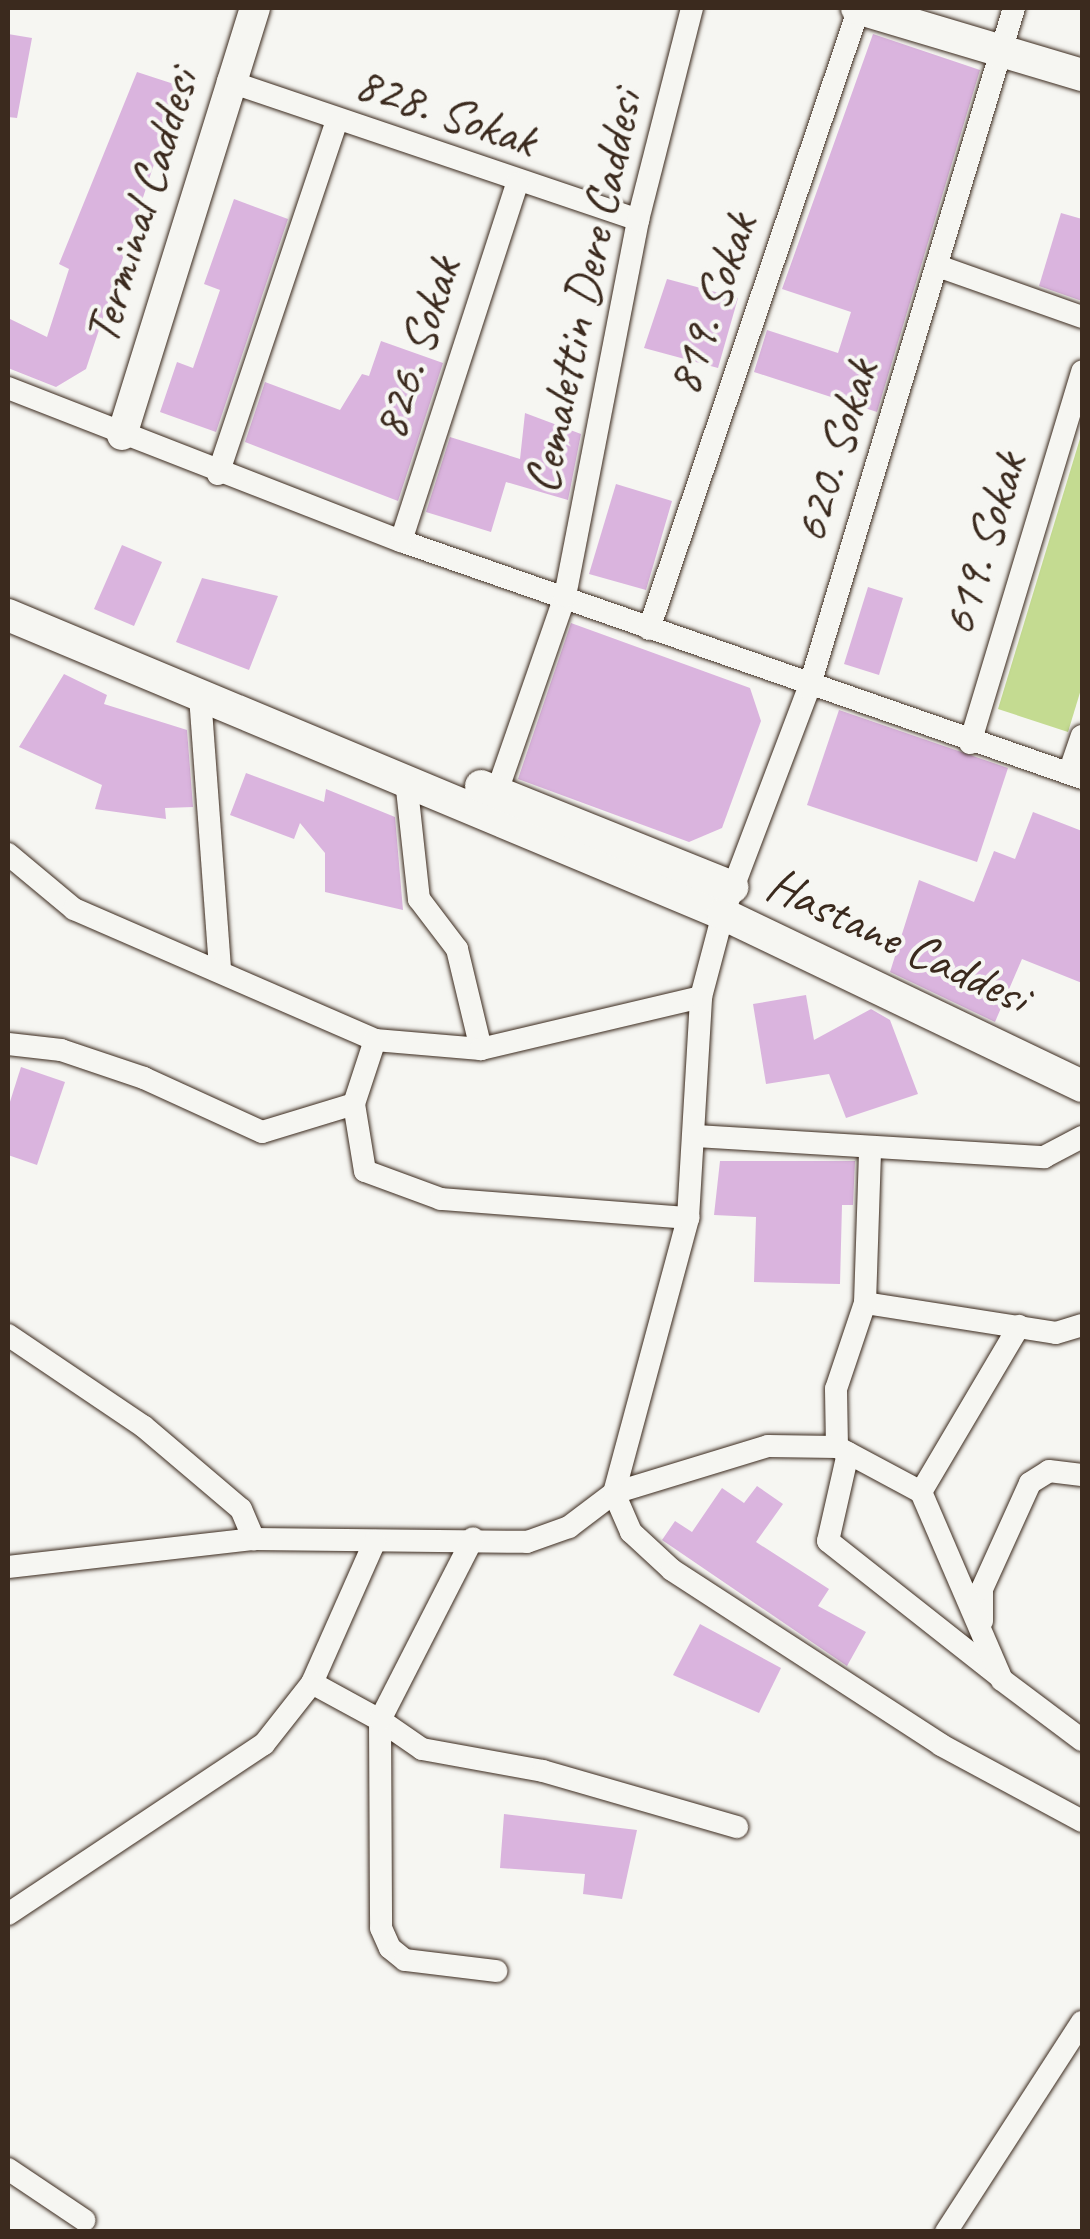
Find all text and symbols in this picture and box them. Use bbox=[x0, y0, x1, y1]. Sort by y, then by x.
street label: 828. Sokak bbox=[348, 52, 544, 170]
street label: Terminal Caddesi bbox=[71, 63, 211, 351]
street label: Cemalettin Dere Caddesi bbox=[511, 86, 655, 498]
street label: 819. Sokak bbox=[652, 206, 770, 402]
street label: 826. Sokak bbox=[358, 250, 474, 446]
street label: 620. Sokak bbox=[779, 353, 891, 549]
street label: 619. Sokak bbox=[927, 446, 1039, 642]
street label: Hastane Caddesi bbox=[758, 853, 1038, 1027]

